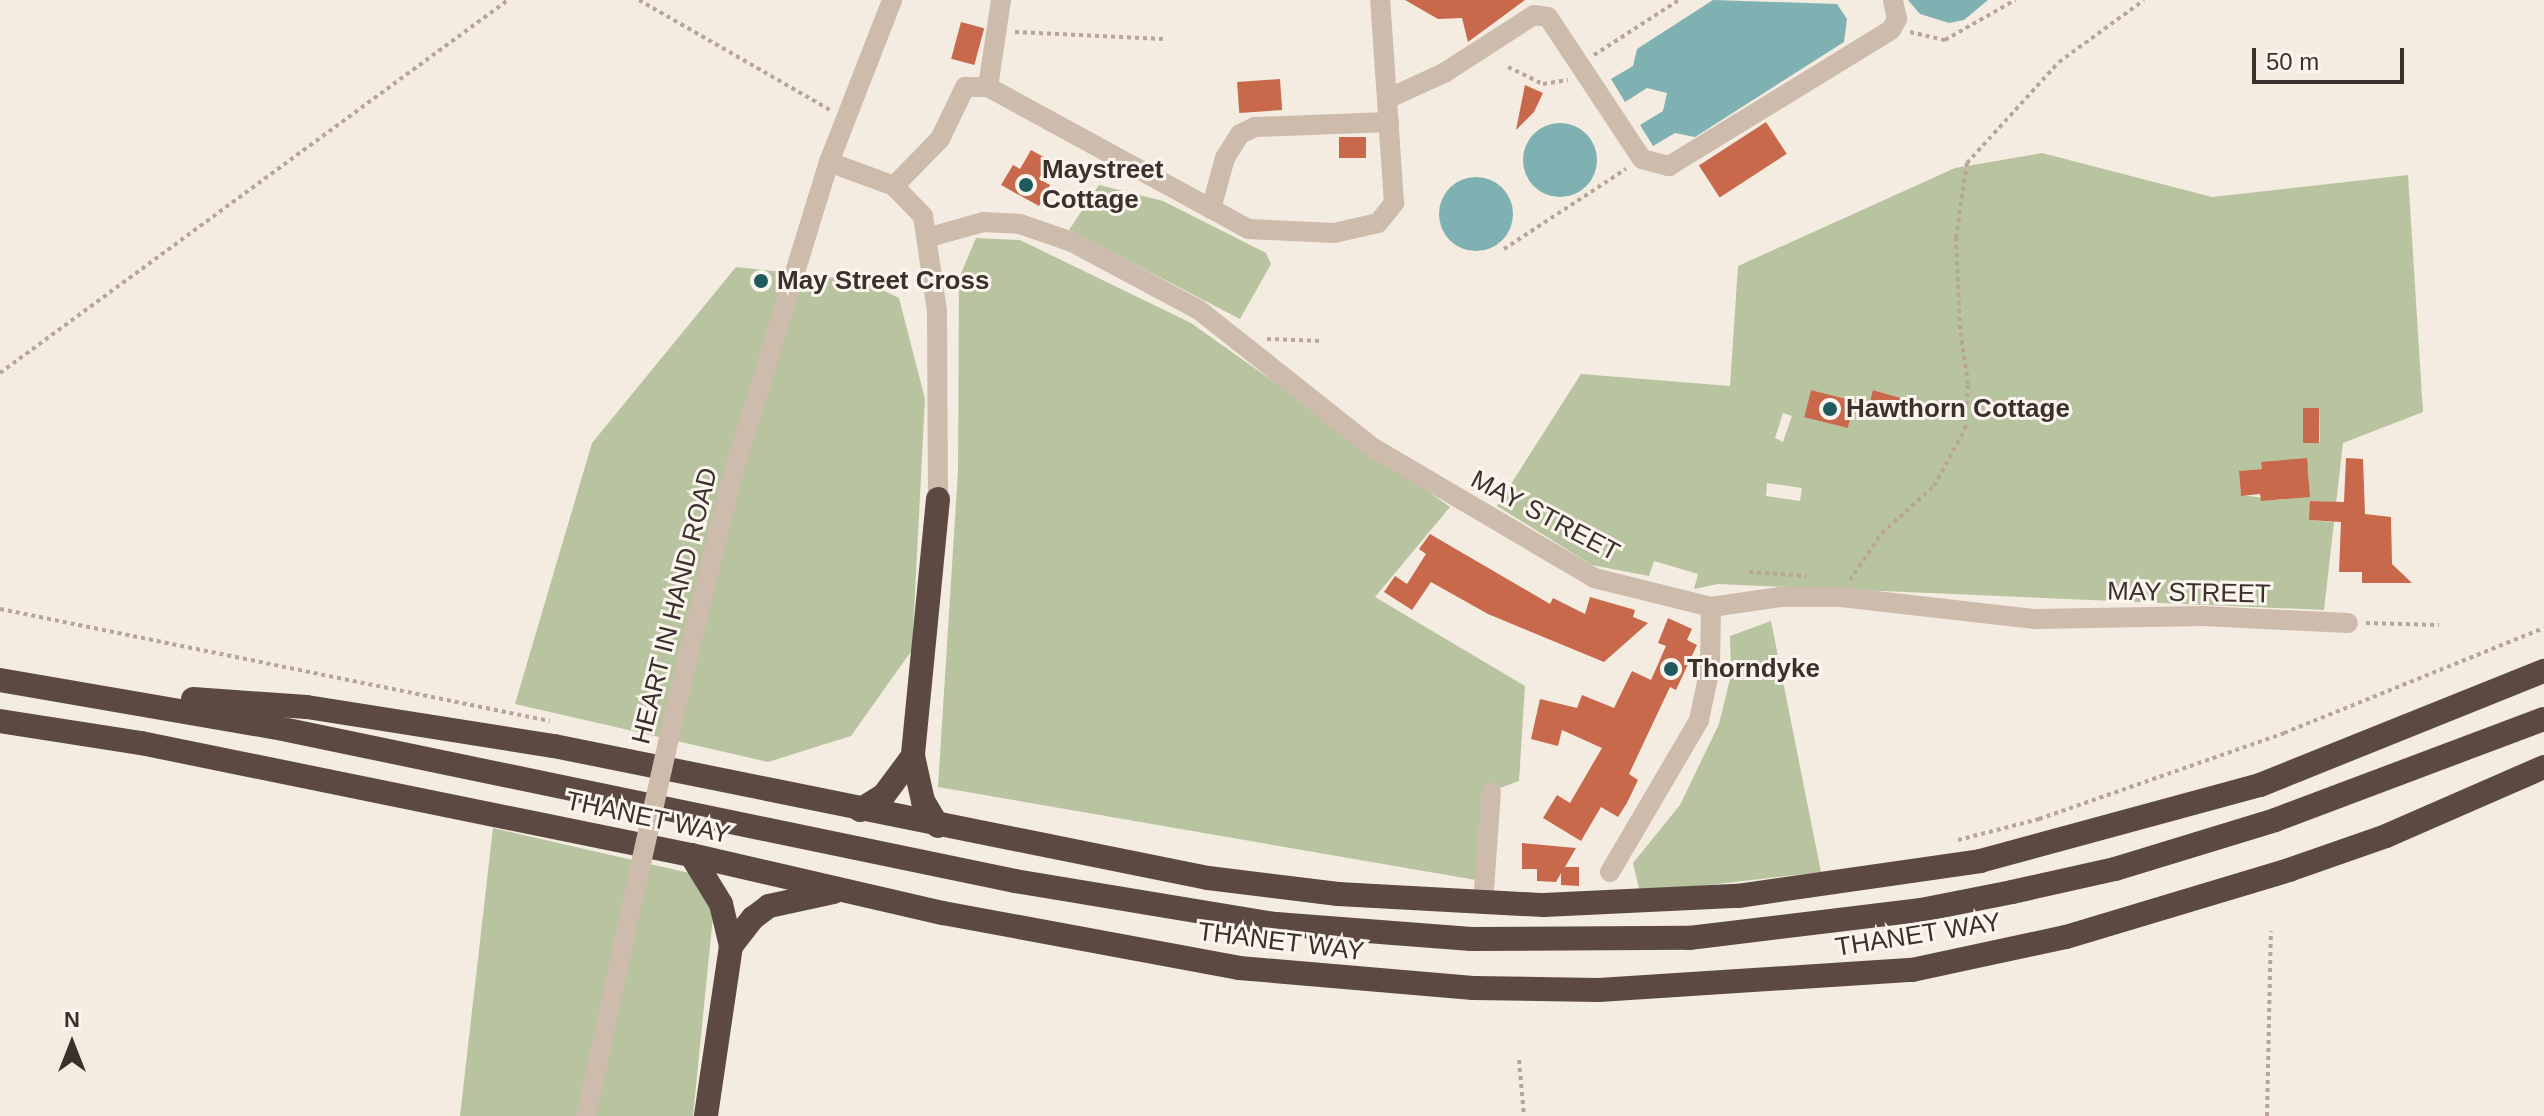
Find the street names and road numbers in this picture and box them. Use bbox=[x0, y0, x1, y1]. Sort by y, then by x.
street label: HEART IN HAND ROAD bbox=[625, 464, 725, 748]
street label: MAY STREET bbox=[1465, 464, 1625, 568]
street label: MAY STREET bbox=[2107, 576, 2271, 610]
street label: THANET WAY bbox=[563, 785, 733, 851]
street label: THANET WAY bbox=[1833, 906, 2003, 964]
street label: THANET WAY bbox=[1196, 916, 1366, 968]

